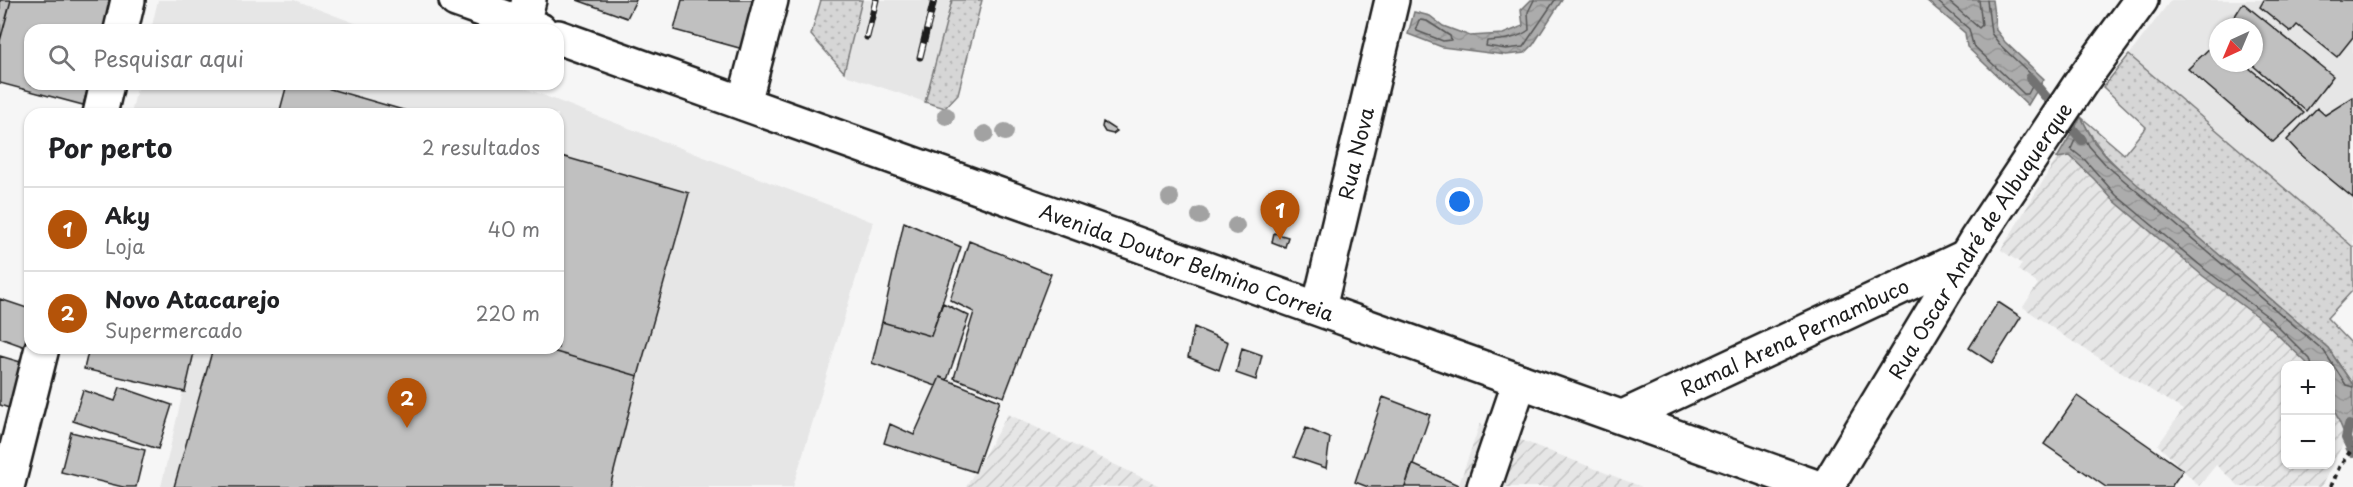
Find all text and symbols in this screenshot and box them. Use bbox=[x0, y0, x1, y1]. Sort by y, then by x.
north arrow bbox=[2209, 18, 2263, 72]
search box bbox=[24, 24, 564, 90]
icon: search bbox=[45, 41, 78, 74]
text: Pesquisar aqui bbox=[93, 41, 244, 74]
street label: Rua Oscar André de Albuquerque bbox=[1881, 96, 2079, 385]
street label: Rua Nova bbox=[1330, 103, 1381, 203]
text: Por perto bbox=[48, 128, 172, 167]
text: 2 resultados bbox=[422, 132, 540, 162]
your location bbox=[1445, 187, 1474, 216]
pin: 1 bbox=[1260, 190, 1300, 240]
street label: Avenida Doutor Belmino Correia bbox=[1036, 195, 1339, 329]
text: Aky bbox=[105, 198, 150, 231]
text: 1 bbox=[63, 214, 72, 244]
text: 40 m bbox=[488, 214, 540, 244]
text: Loja bbox=[105, 231, 145, 261]
street label: Ramal Arena Pernambuco bbox=[1675, 270, 1914, 403]
text: Novo Atacarejo bbox=[105, 282, 280, 315]
text: 2 bbox=[60, 298, 75, 328]
text: 220 m bbox=[476, 298, 540, 328]
text: Supermercado bbox=[105, 315, 243, 345]
map controls bbox=[2281, 361, 2335, 469]
button: + bbox=[2281, 361, 2335, 415]
pin: 2 bbox=[388, 378, 426, 428]
button: − bbox=[2281, 415, 2335, 469]

